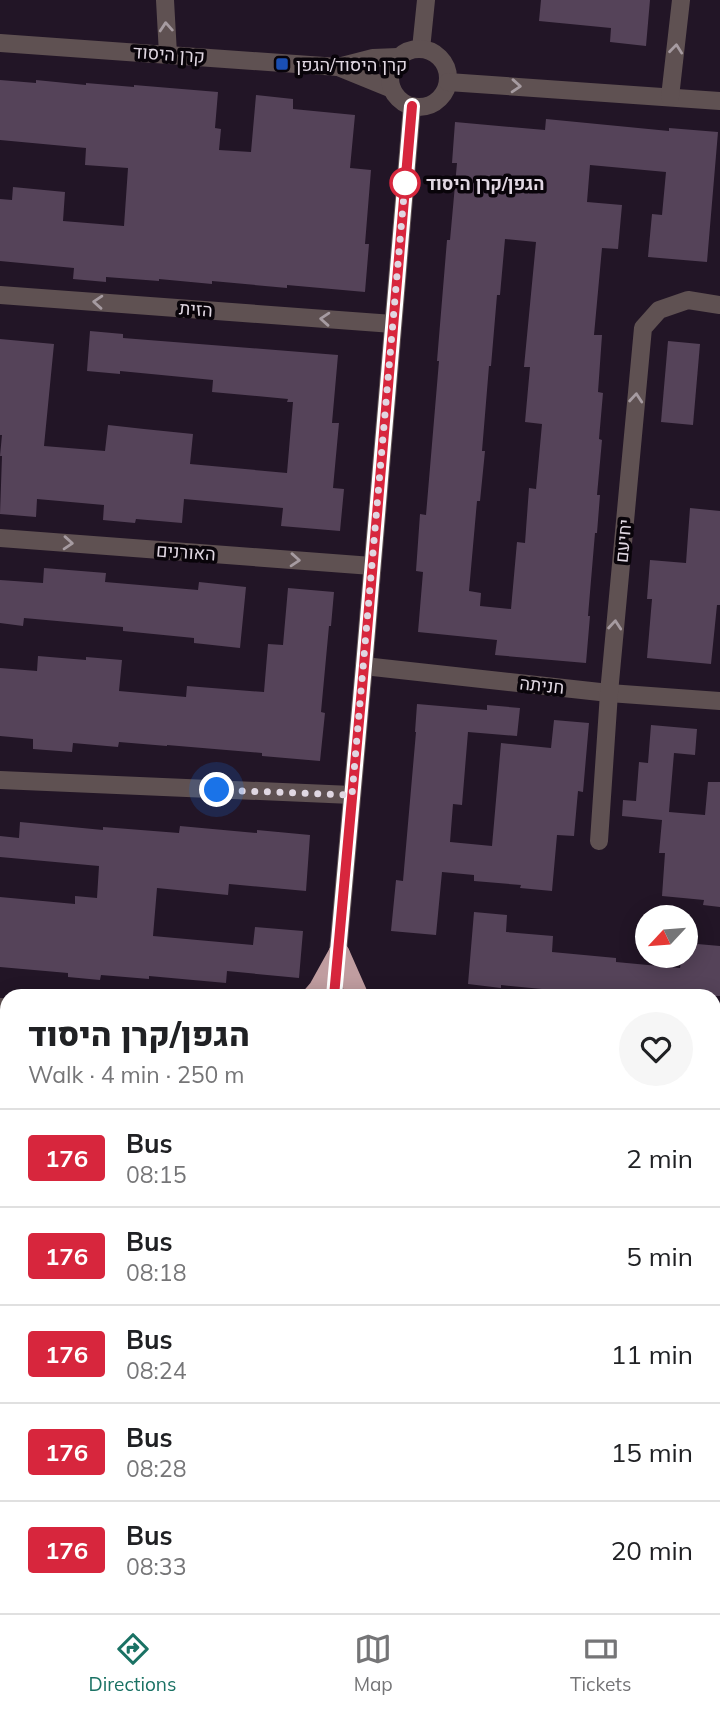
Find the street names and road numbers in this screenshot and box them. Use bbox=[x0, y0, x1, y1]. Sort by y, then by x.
street label: קרן היסוד bbox=[132, 40, 206, 68]
street label: הזית bbox=[178, 296, 214, 322]
street label: יחיעם bbox=[610, 518, 636, 564]
street label: האורנים bbox=[155, 538, 217, 566]
street label: חניתה bbox=[519, 671, 565, 699]

